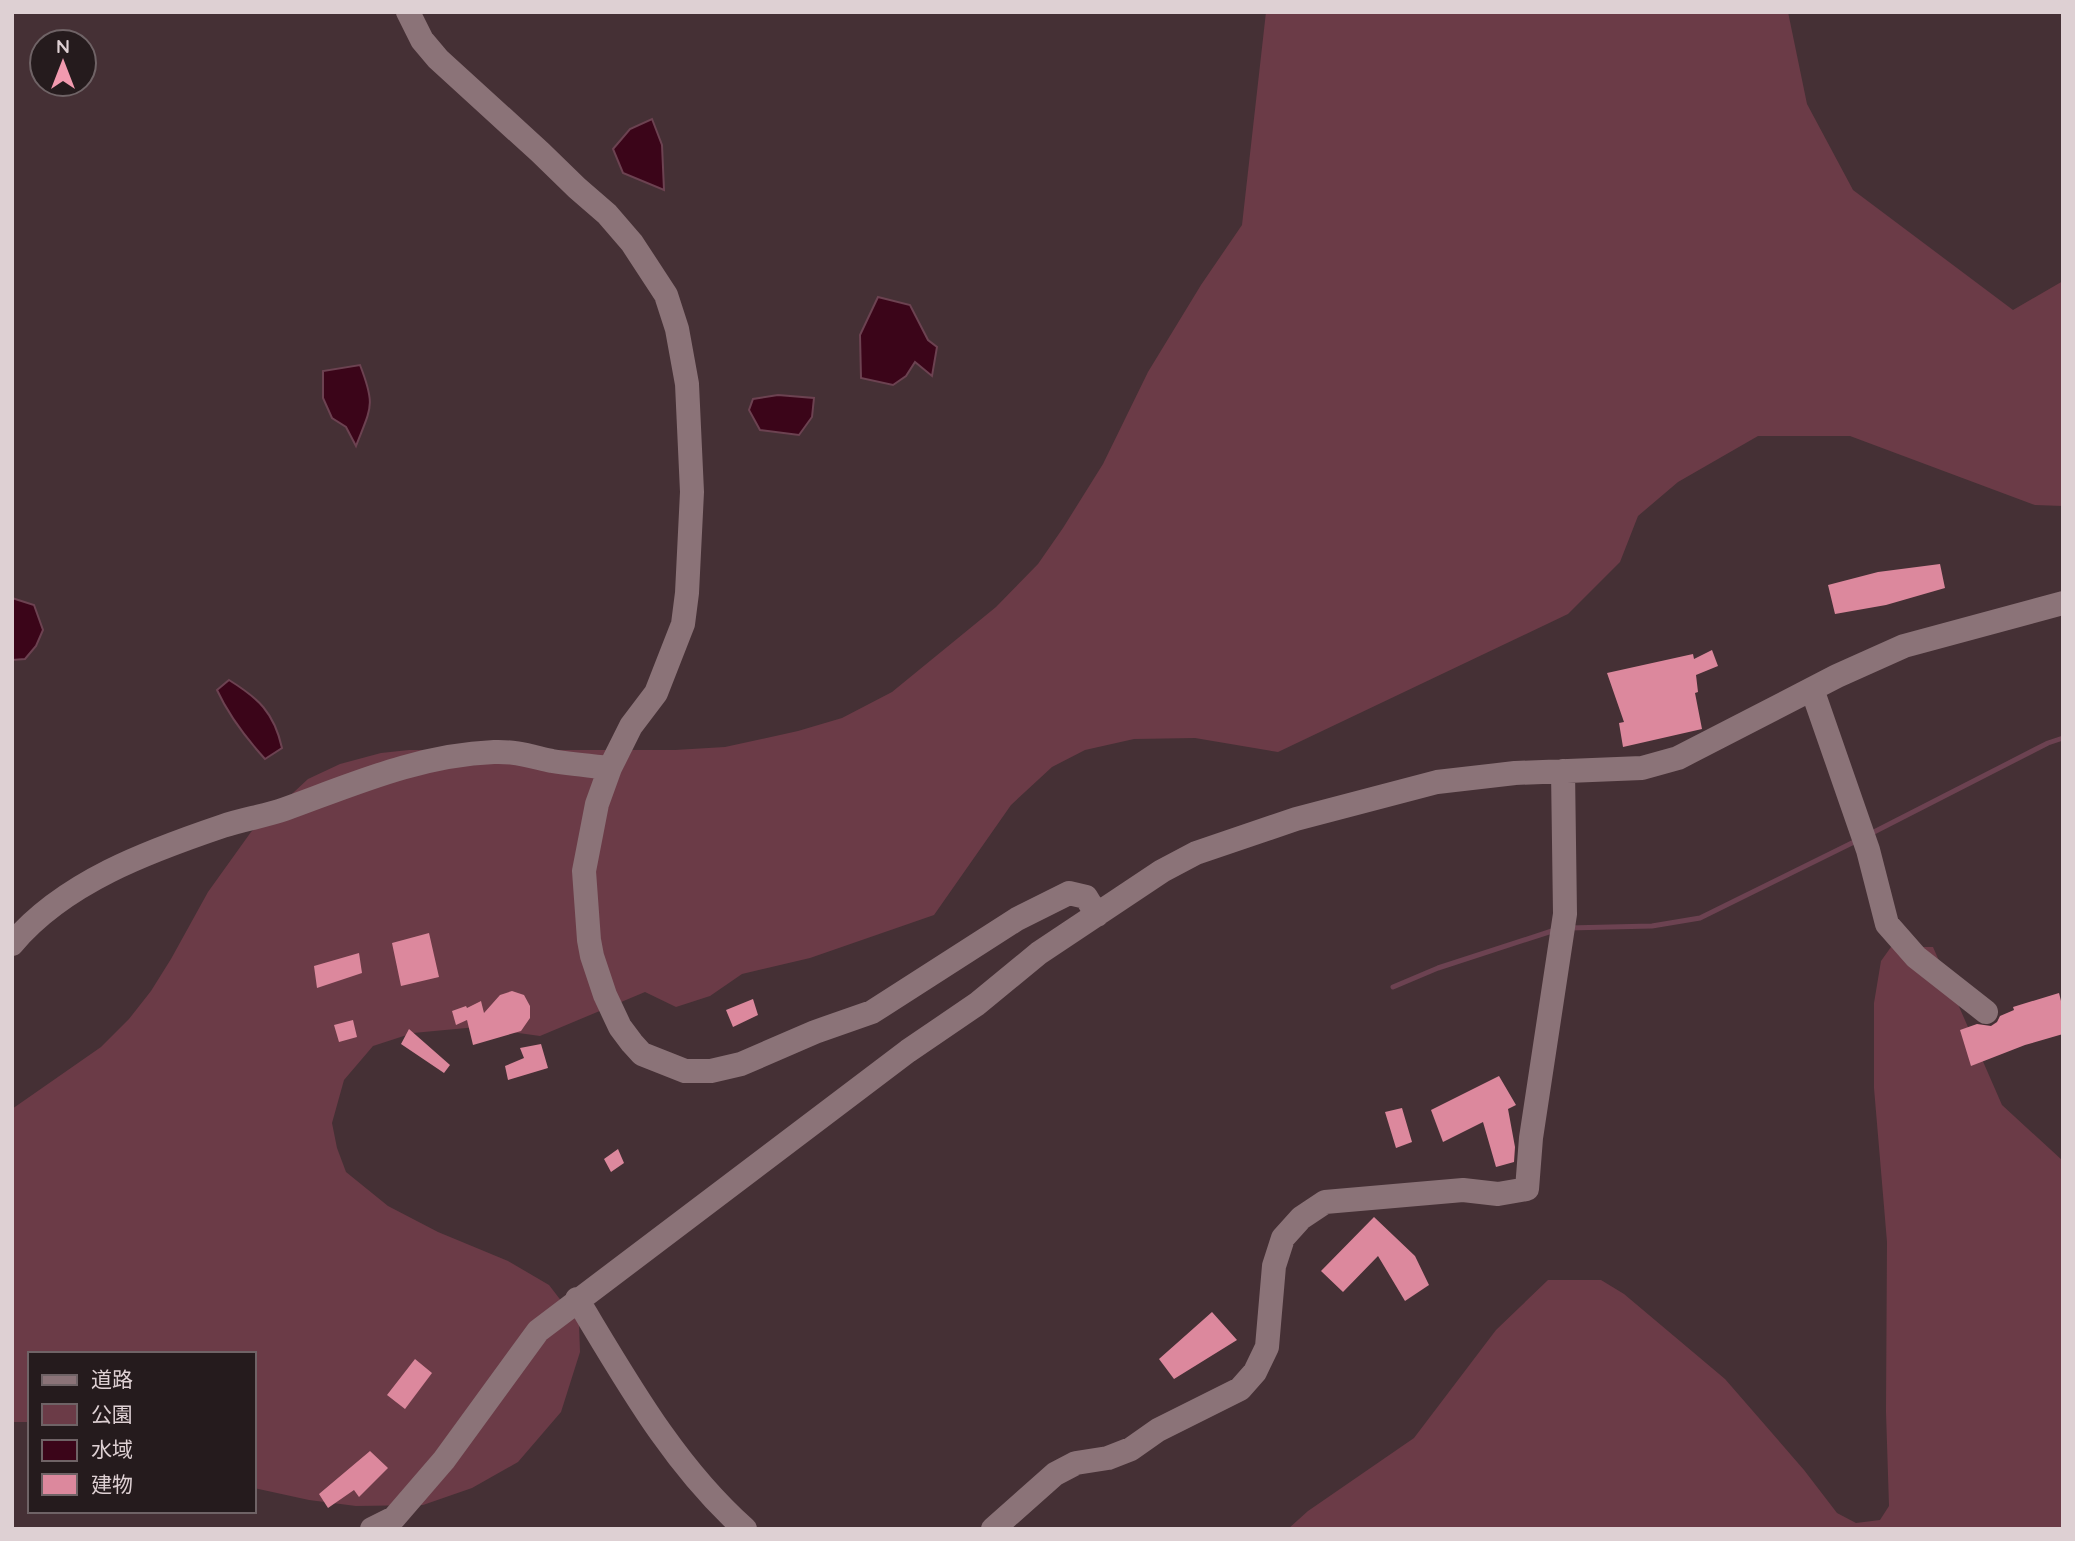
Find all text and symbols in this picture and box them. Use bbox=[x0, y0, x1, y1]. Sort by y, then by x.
north arrow bbox=[28, 28, 98, 98]
text: N bbox=[56, 34, 70, 58]
legend bbox=[28, 1352, 256, 1513]
text: 道路 bbox=[91, 1366, 133, 1392]
text: 公園 bbox=[91, 1401, 133, 1427]
text: 水域 bbox=[91, 1436, 133, 1462]
text: 建物 bbox=[91, 1471, 133, 1497]

